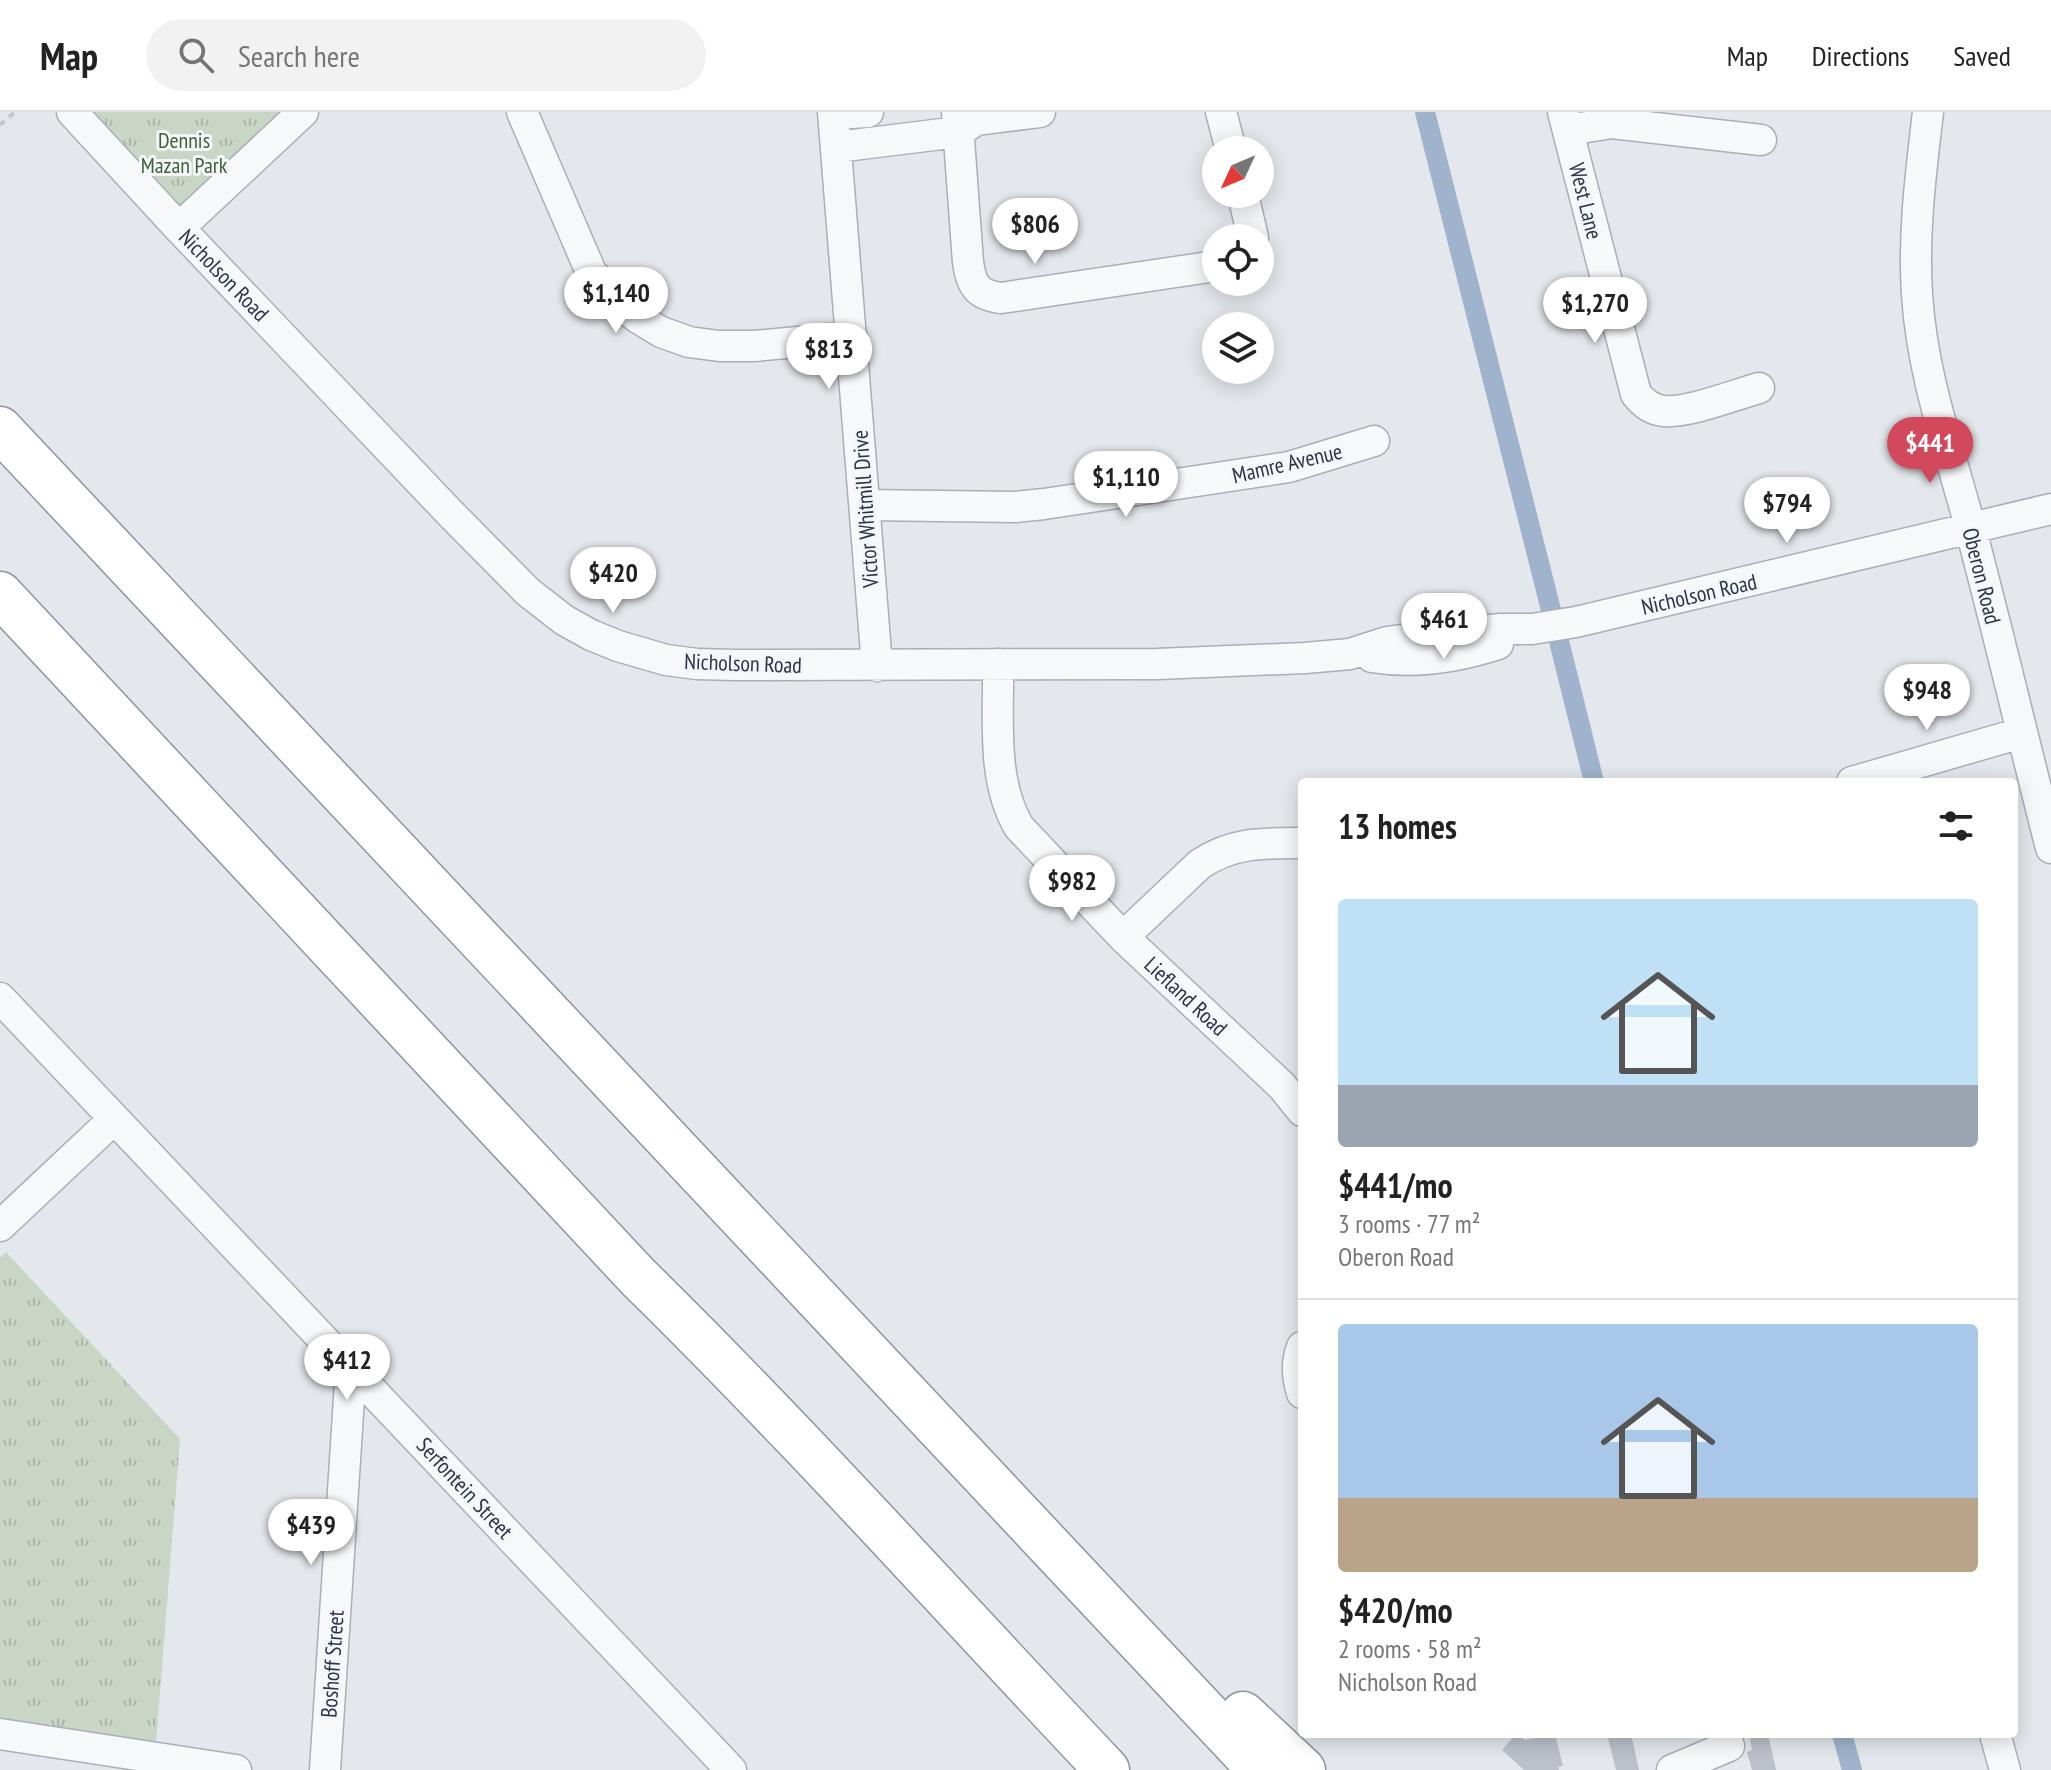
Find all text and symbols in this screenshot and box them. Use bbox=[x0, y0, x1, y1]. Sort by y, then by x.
search box bbox=[146, 19, 706, 91]
text: Map bbox=[40, 31, 98, 80]
icon: search bbox=[174, 33, 218, 77]
text: Search here bbox=[238, 36, 360, 75]
text: Map bbox=[1727, 37, 1768, 74]
text: Directions bbox=[1812, 37, 1909, 74]
text: Saved bbox=[1953, 37, 2011, 74]
park label: Dennis Mazan Park bbox=[141, 126, 228, 179]
north arrow bbox=[1202, 136, 1274, 208]
map controls bbox=[1202, 136, 1274, 384]
street label: West Lane bbox=[1563, 160, 1609, 242]
pin: $806 bbox=[988, 198, 1082, 266]
text: $806 bbox=[1010, 207, 1060, 240]
street label: Nicholson Road bbox=[173, 223, 275, 327]
button: locate bbox=[1202, 224, 1274, 296]
pin: $1,140 bbox=[551, 267, 681, 335]
text: $1,140 bbox=[582, 276, 650, 309]
pin: $1,270 bbox=[1530, 277, 1660, 345]
text: $1,270 bbox=[1561, 286, 1629, 319]
button: layers bbox=[1202, 312, 1274, 384]
pin: $813 bbox=[782, 323, 876, 391]
text: $813 bbox=[804, 332, 854, 365]
pin: $441 bbox=[1883, 417, 1977, 485]
text: $441 bbox=[1905, 426, 1955, 459]
street label: Victor Whitmill Drive bbox=[846, 429, 885, 590]
street label: Mamre Avenue bbox=[1229, 437, 1345, 489]
pin: $1,110 bbox=[1061, 451, 1191, 519]
text: $1,110 bbox=[1092, 460, 1160, 493]
pin: $794 bbox=[1740, 477, 1834, 545]
text: $794 bbox=[1762, 486, 1812, 519]
street label: Oberon Road bbox=[1957, 525, 2007, 627]
pin: $420 bbox=[566, 547, 660, 615]
text: $420 bbox=[588, 556, 638, 589]
street label: Nicholson Road bbox=[1639, 567, 1759, 621]
pin: $461 bbox=[1397, 593, 1491, 661]
text: $461 bbox=[1419, 602, 1469, 635]
street label: Nicholson Road bbox=[684, 647, 802, 679]
pin: $948 bbox=[1880, 664, 1974, 732]
text: $948 bbox=[1902, 673, 1952, 706]
text: 13 homes bbox=[1338, 804, 1457, 848]
icon: filters bbox=[1934, 804, 1978, 848]
pin: $982 bbox=[1025, 855, 1119, 923]
text: $982 bbox=[1047, 864, 1097, 897]
street label: Liefland Road bbox=[1139, 950, 1233, 1042]
icon: home bbox=[1586, 951, 1730, 1095]
text: $441/mo bbox=[1338, 1163, 1453, 1207]
text: 3 rooms · 77 m² bbox=[1338, 1207, 1480, 1240]
text: Oberon Road bbox=[1338, 1240, 1454, 1273]
pin: $412 bbox=[300, 1334, 394, 1402]
text: $412 bbox=[322, 1343, 372, 1376]
icon: home bbox=[1586, 1376, 1730, 1520]
street label: Serfontein Street bbox=[411, 1431, 519, 1545]
pin: $439 bbox=[264, 1499, 358, 1567]
text: $439 bbox=[286, 1508, 336, 1541]
text: $420/mo bbox=[1338, 1588, 1453, 1632]
street label: Boshoff Street bbox=[314, 1609, 350, 1719]
text: 2 rooms · 58 m² bbox=[1338, 1632, 1482, 1665]
text: Nicholson Road bbox=[1338, 1665, 1477, 1698]

